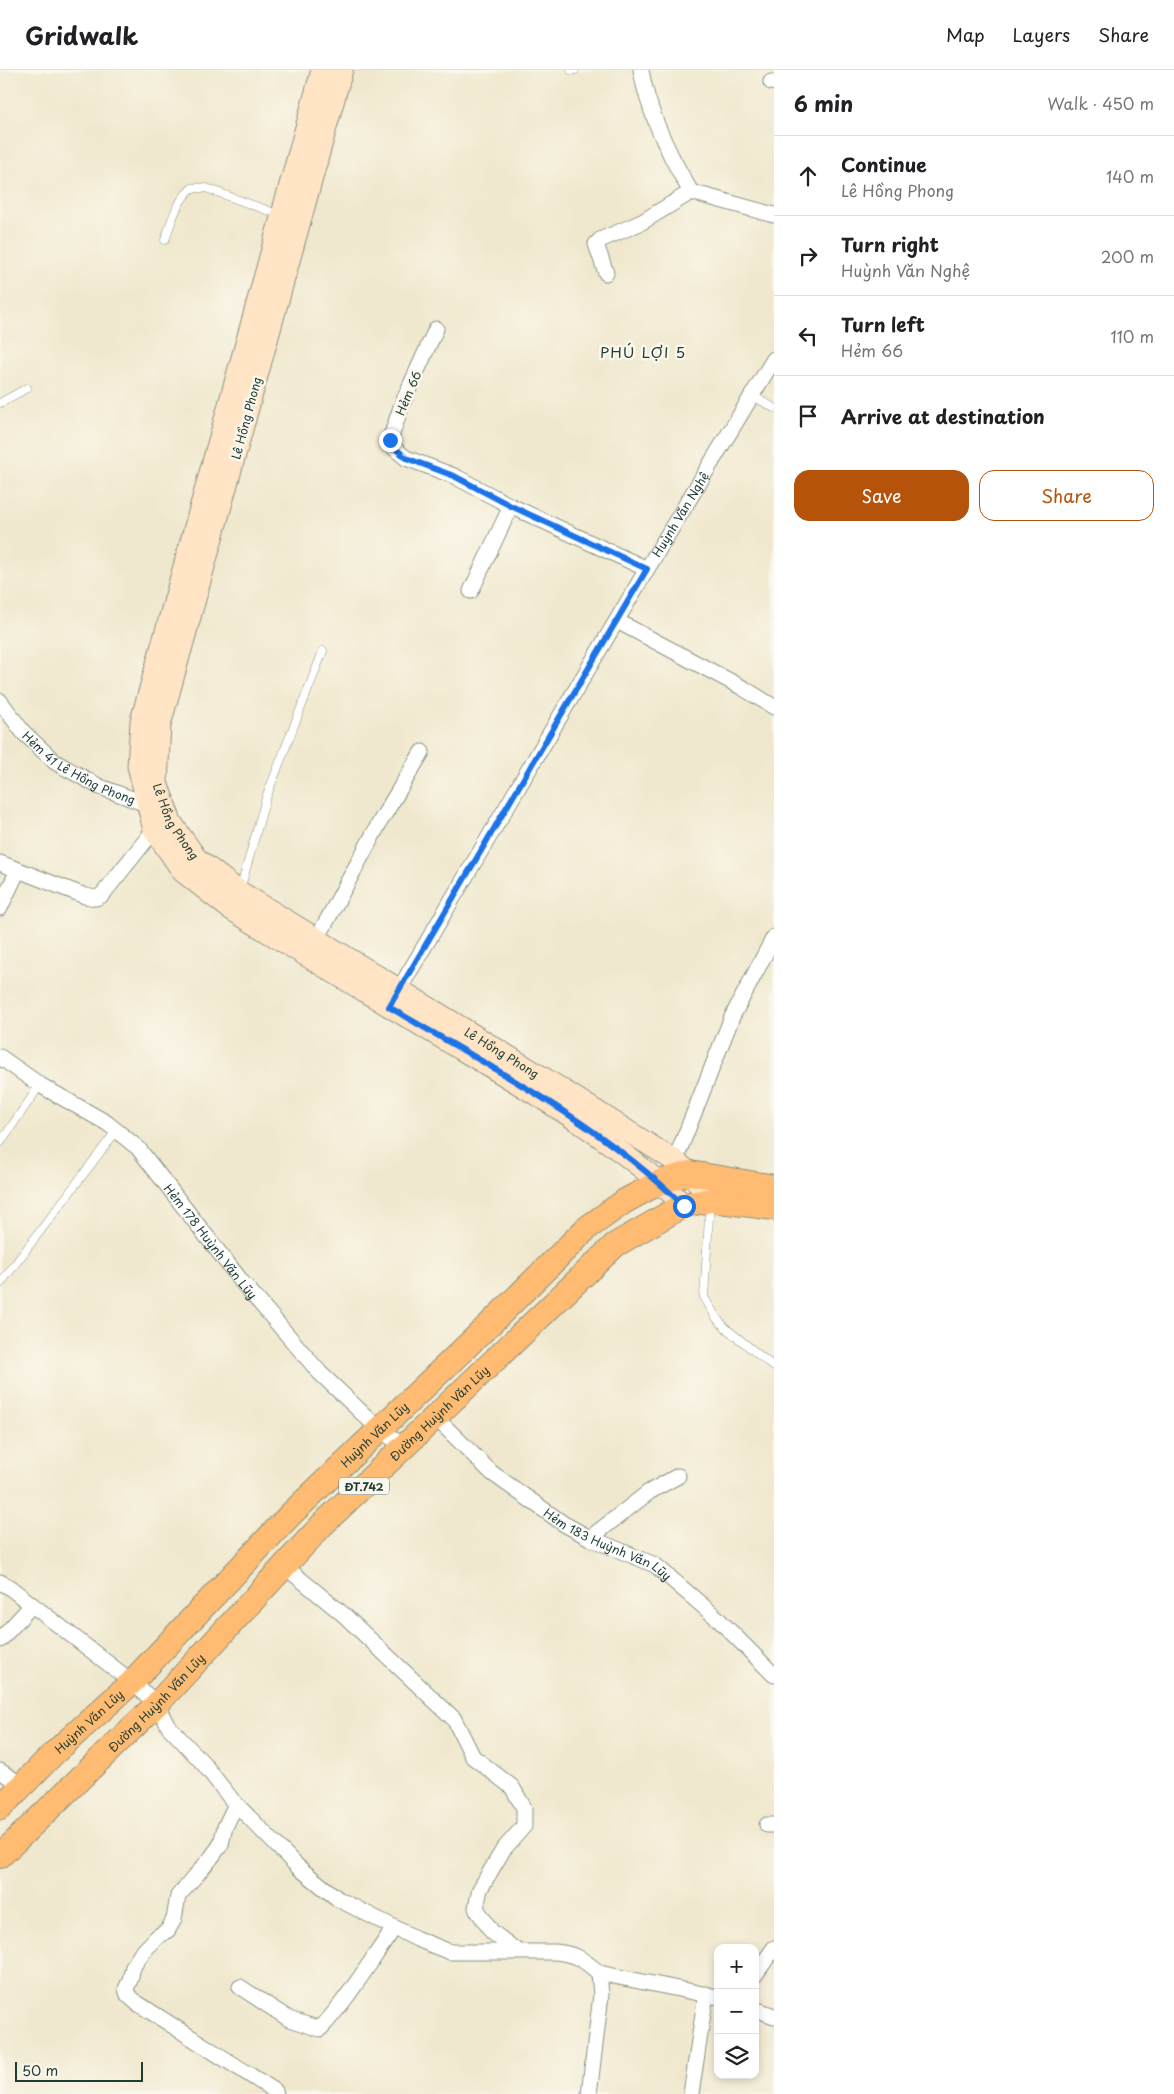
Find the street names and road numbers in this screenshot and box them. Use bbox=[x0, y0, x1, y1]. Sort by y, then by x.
street label: Hẻm 66 bbox=[391, 368, 425, 418]
street label: Lê Hồng Phong bbox=[226, 375, 266, 461]
street label: Huỳnh Văn Nghệ bbox=[647, 468, 713, 560]
street label: Hẻm 41 Lê Hồng Phong bbox=[18, 727, 138, 808]
street label: Lê Hồng Phong bbox=[149, 781, 204, 863]
street label: Lê Hồng Phong bbox=[461, 1023, 543, 1082]
street label: Hẻm 178 Huỳnh Văn Lũy bbox=[160, 1180, 262, 1303]
street label: Đường Huỳnh Văn Lũy bbox=[385, 1361, 493, 1465]
street label: Huỳnh Văn Lũy bbox=[336, 1398, 412, 1471]
road number: ĐT.742 bbox=[339, 1478, 389, 1494]
street label: Hẻm 183 Huỳnh Văn Lũy bbox=[540, 1503, 676, 1585]
street label: Đường Huỳnh Văn Lũy bbox=[104, 1649, 209, 1756]
street label: Huỳnh Văn Lũy bbox=[50, 1685, 127, 1758]

